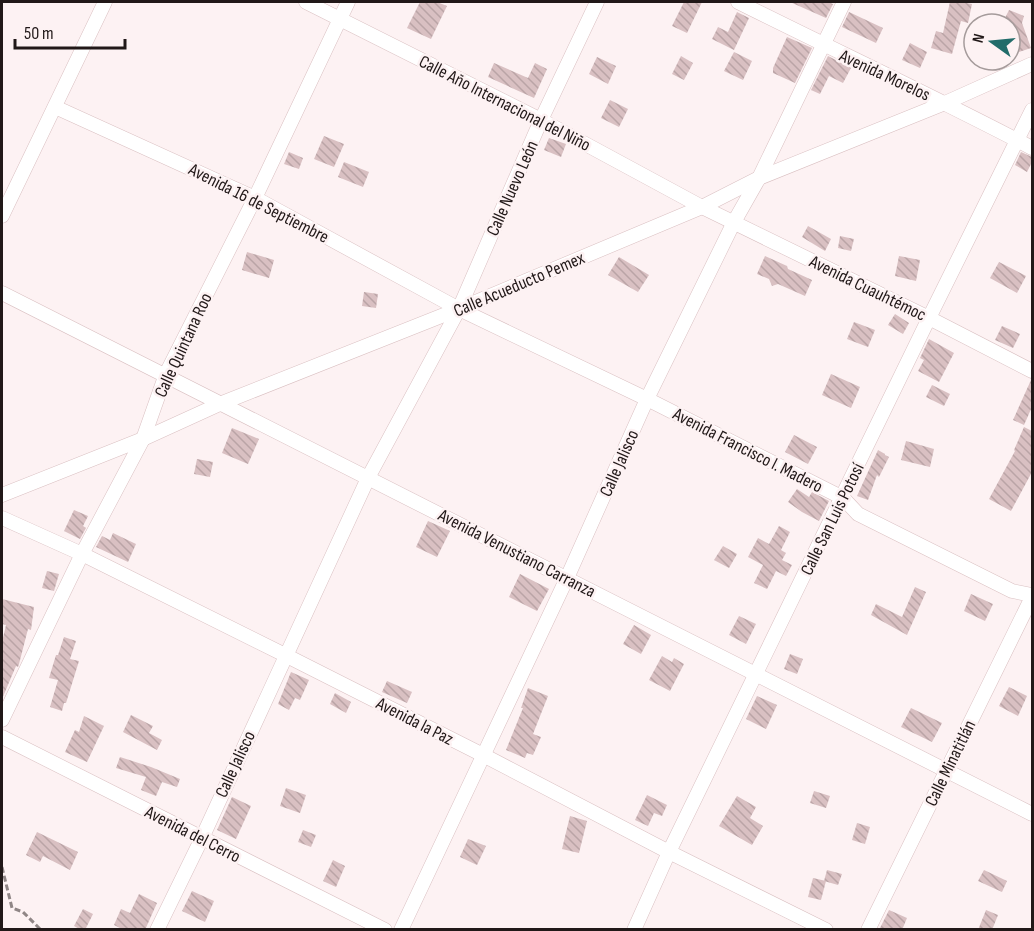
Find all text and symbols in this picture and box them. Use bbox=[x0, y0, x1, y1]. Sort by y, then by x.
scale bar bbox=[15, 12, 124, 50]
north arrow bbox=[962, 12, 1022, 72]
text: 50 m bbox=[24, 23, 54, 44]
text: N bbox=[969, 32, 989, 45]
street label: Avenida Morelos bbox=[835, 45, 933, 106]
street label: Calle Año Internacional del Niño bbox=[416, 51, 594, 156]
street label: Calle Nuevo León bbox=[482, 137, 543, 239]
street label: Avenida 16 de Septiembre bbox=[184, 159, 332, 248]
street label: Calle Acueducto Pemex bbox=[451, 247, 588, 321]
street label: Avenida Cuauhtémoc bbox=[805, 251, 930, 326]
street label: Calle Quintana Roo bbox=[150, 290, 217, 401]
street label: Avenida Francisco I. Madero bbox=[668, 403, 826, 497]
street label: Calle Jalisco bbox=[595, 427, 643, 500]
street label: Calle San Luis Potosí bbox=[796, 459, 869, 579]
street label: Avenida Venustiano Carranza bbox=[434, 504, 599, 602]
street label: Avenida la Paz bbox=[372, 693, 457, 750]
street label: Calle Minatitlán bbox=[921, 717, 980, 810]
street label: Calle Jalisco bbox=[211, 728, 260, 801]
street label: Avenida del Cerro bbox=[141, 801, 244, 867]

